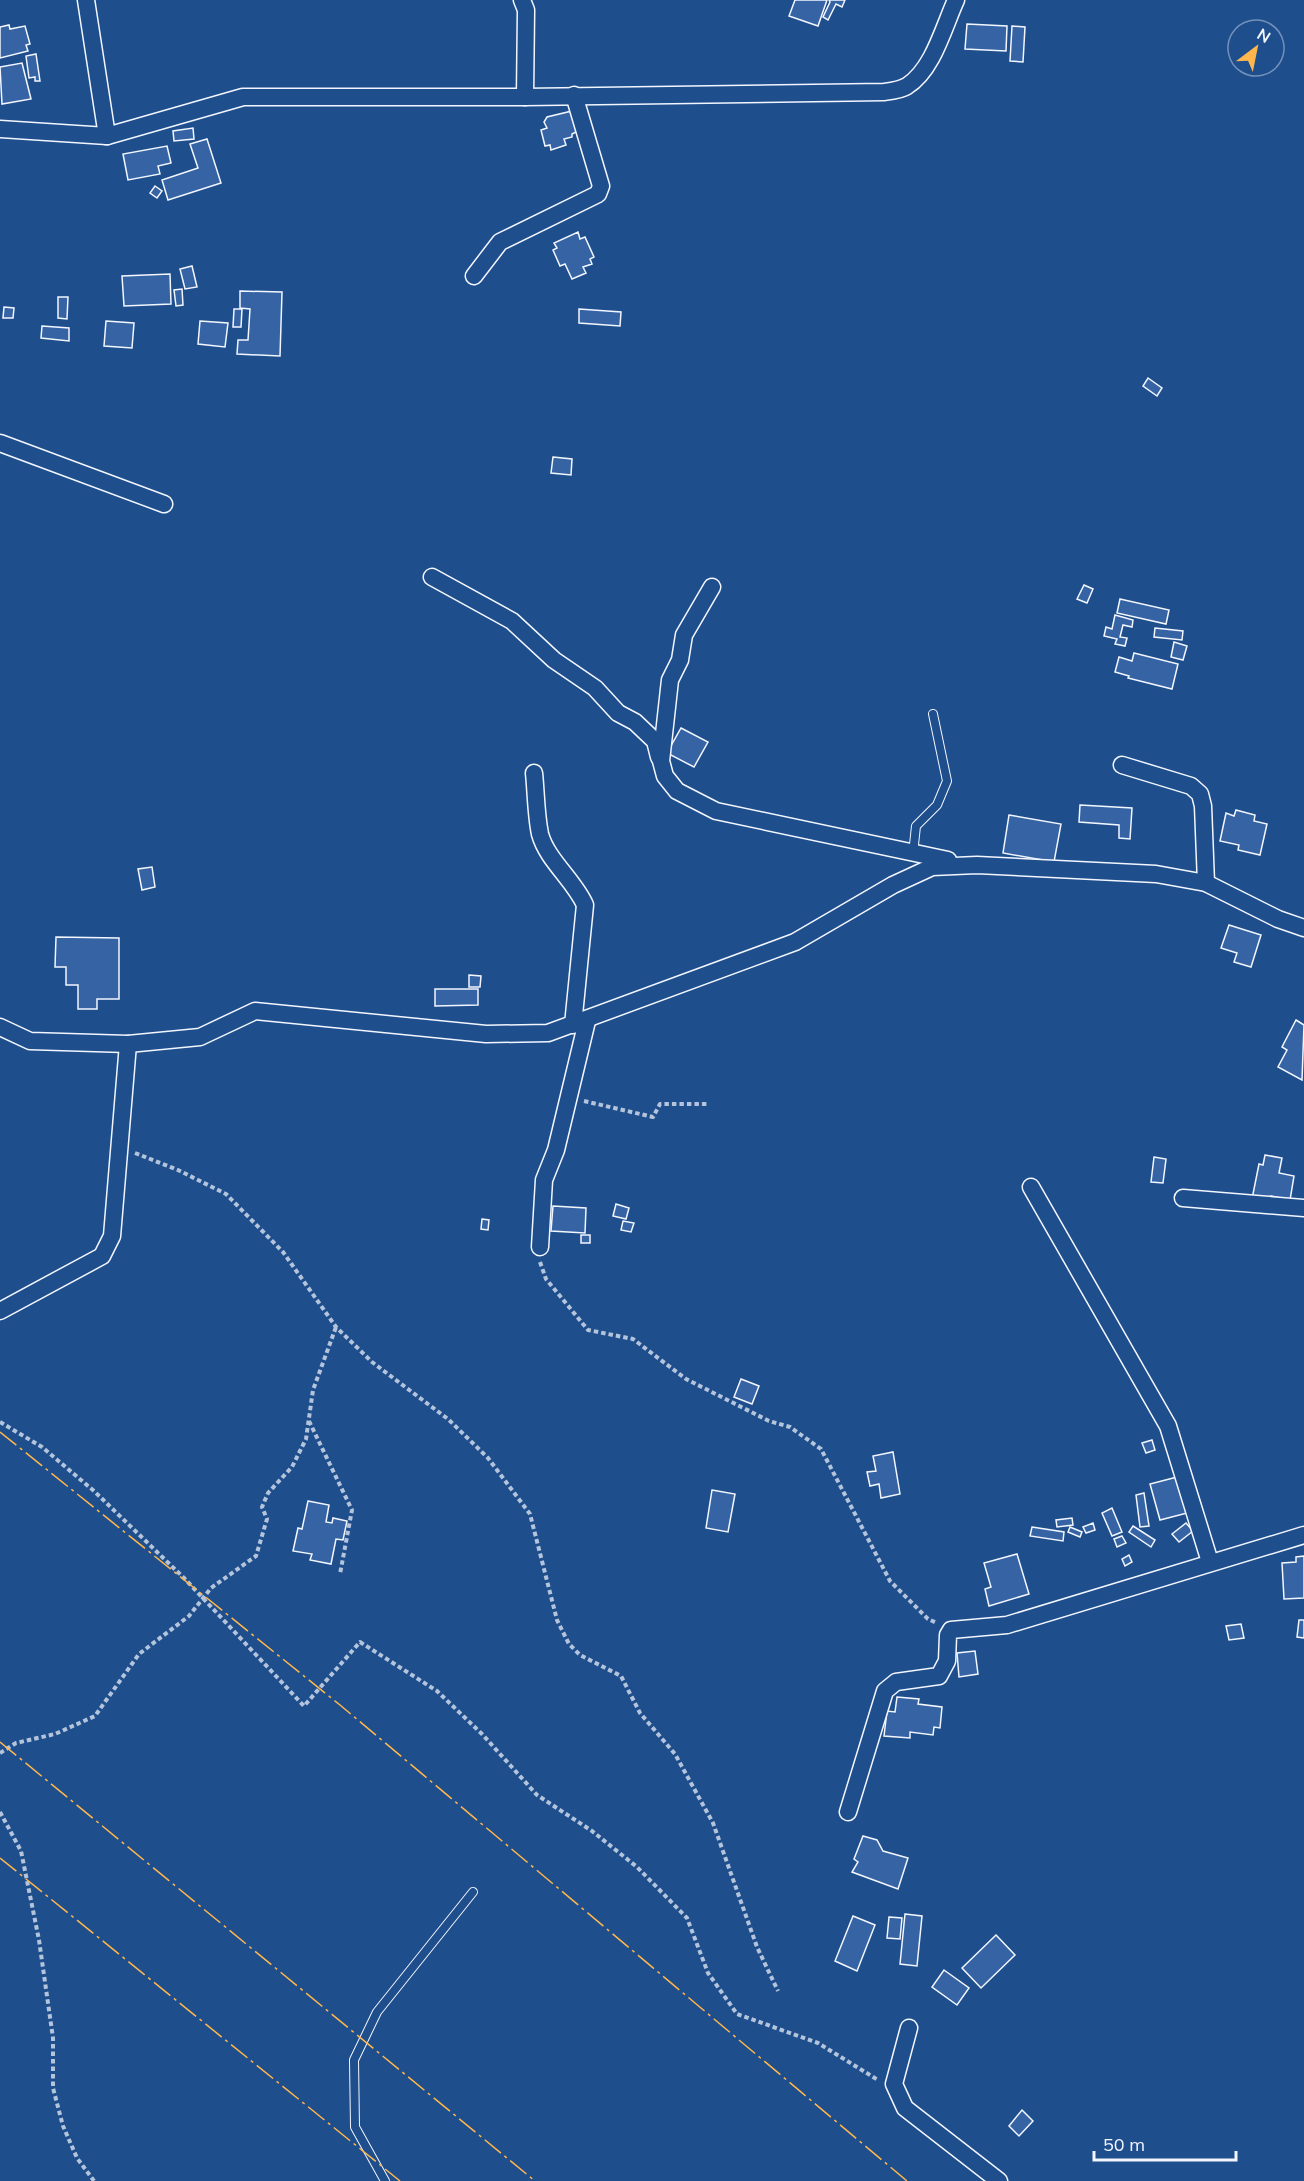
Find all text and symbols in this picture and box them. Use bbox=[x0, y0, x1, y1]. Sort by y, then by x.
north arrow bbox=[1226, 18, 1286, 78]
text: N bbox=[1254, 24, 1274, 47]
scale bar bbox=[1094, 2124, 1236, 2162]
text: 50 m bbox=[1103, 2133, 1145, 2156]

